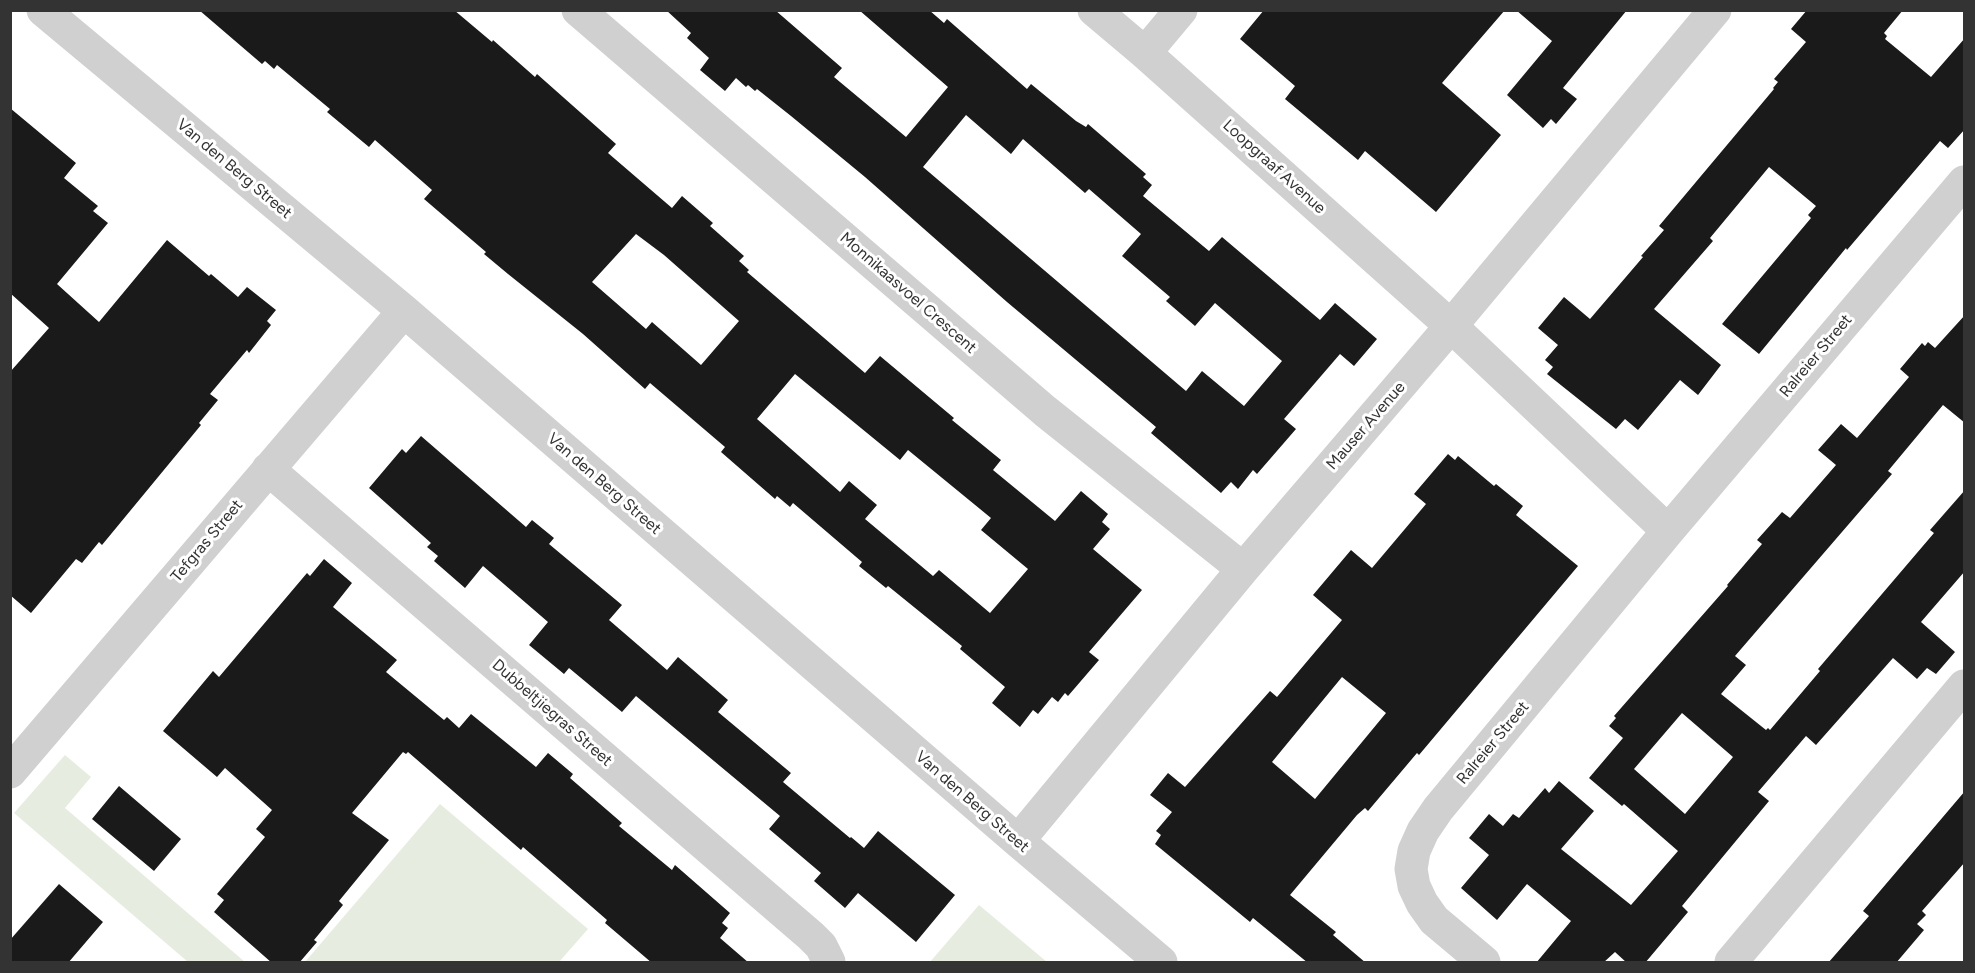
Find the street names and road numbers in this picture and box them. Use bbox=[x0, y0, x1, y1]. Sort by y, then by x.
street label: Van den Berg Street bbox=[172, 115, 296, 223]
street label: Loopgraaf Avenue bbox=[1219, 116, 1329, 218]
street label: Monnikaasvoel Crescent bbox=[836, 228, 980, 358]
street label: Ralreier Street bbox=[1776, 311, 1856, 401]
street label: Mauser Avenue bbox=[1323, 378, 1409, 474]
street label: Van den Berg Street bbox=[543, 429, 665, 539]
street label: Tefgras Street bbox=[167, 496, 247, 586]
street label: Dubbeltjiegras Street bbox=[488, 656, 616, 770]
street label: Ralreier Street bbox=[1453, 698, 1533, 788]
street label: Van den Berg Street bbox=[911, 747, 1033, 857]

